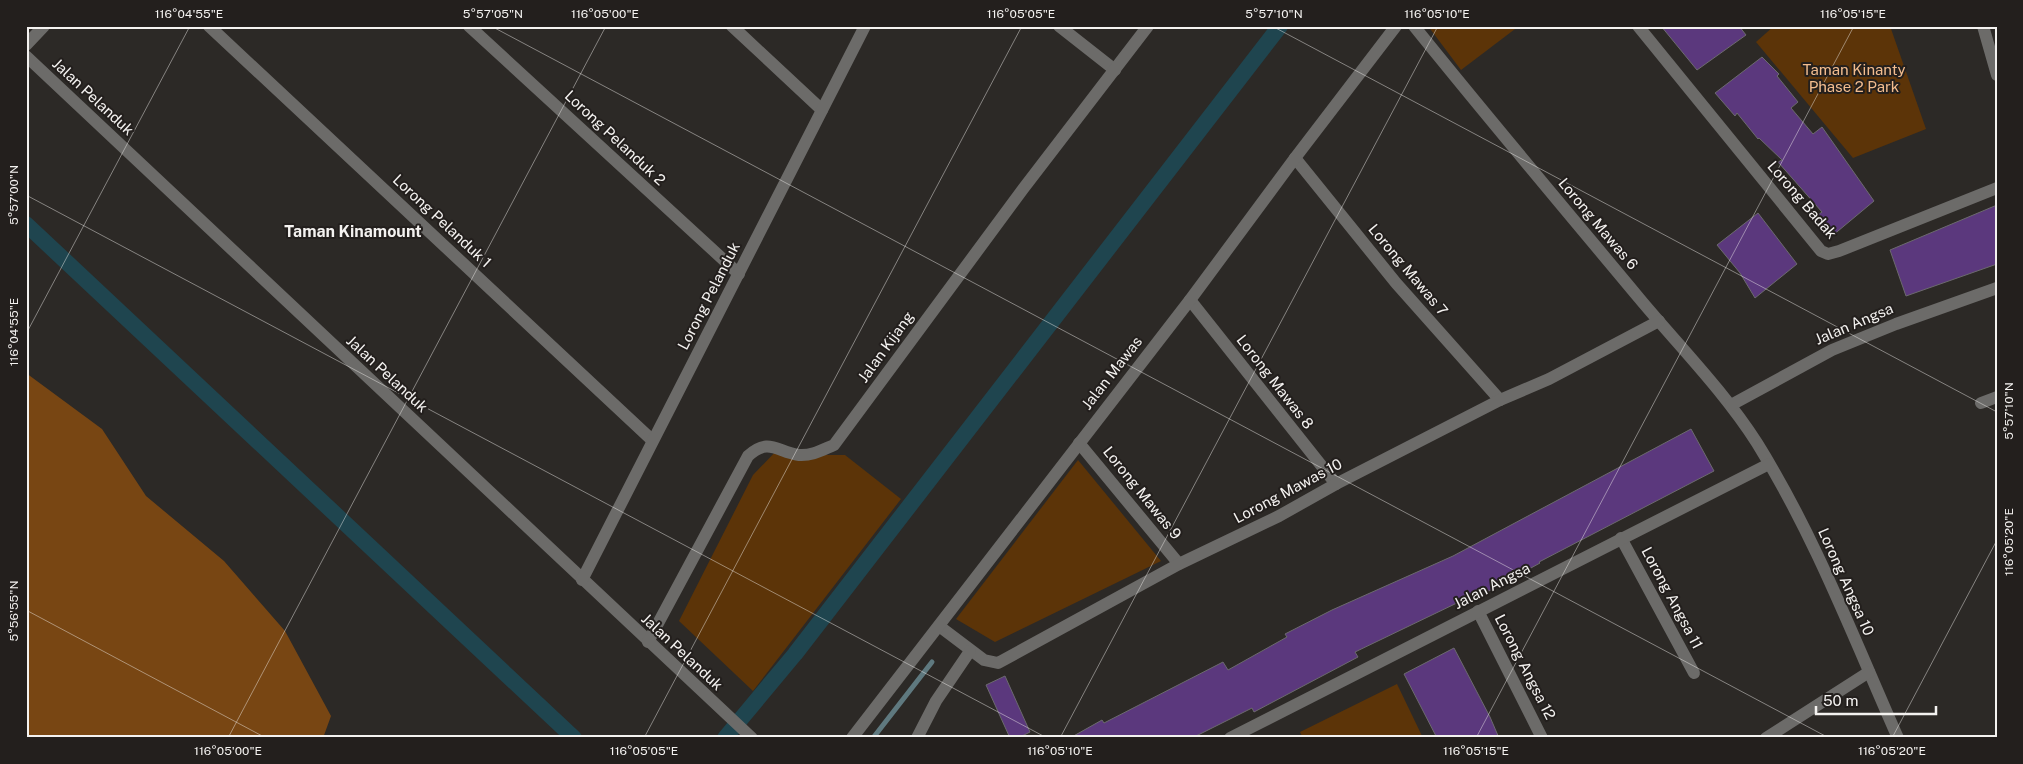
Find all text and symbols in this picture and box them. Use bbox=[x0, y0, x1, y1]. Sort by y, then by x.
text: 116°04'55"E bbox=[155, 7, 223, 21]
text: 5°57'05"N bbox=[463, 7, 523, 21]
text: 116°05'00"E bbox=[571, 7, 639, 21]
text: 116°05'05"E bbox=[987, 7, 1055, 21]
text: 5°57'10"N bbox=[1245, 7, 1303, 21]
text: 116°05'10"E bbox=[1404, 7, 1470, 21]
text: 116°05'15"E bbox=[1820, 7, 1886, 21]
street label: Jalan Pelanduk bbox=[49, 55, 137, 139]
park label: Taman Kinanty Phase 2 Park bbox=[1802, 61, 1906, 95]
street label: Lorong Pelanduk 2 bbox=[562, 87, 669, 188]
street label: Lorong Badak bbox=[1764, 158, 1841, 242]
text: 5°57'00"N bbox=[7, 165, 21, 225]
street label: Lorong Pelanduk 1 bbox=[390, 171, 495, 270]
street label: Lorong Mawas 6 bbox=[1555, 174, 1642, 273]
street label: Lorong Mawas 7 bbox=[1365, 221, 1452, 319]
district label: Taman Kinamount bbox=[284, 222, 422, 241]
street label: Lorong Pelanduk bbox=[674, 239, 743, 352]
text: 116°04'55"E bbox=[7, 298, 21, 366]
street label: Jalan Angsa bbox=[1812, 299, 1896, 348]
street label: Jalan Kijang bbox=[854, 308, 917, 385]
street label: Lorong Mawas 8 bbox=[1233, 331, 1317, 432]
street label: Jalan Pelanduk bbox=[343, 332, 431, 416]
street label: Jalan Mawas bbox=[1078, 333, 1145, 413]
text: 5°57'10"N bbox=[2002, 382, 2016, 440]
street label: Lorong Mawas 9 bbox=[1100, 443, 1185, 542]
street label: Lorong Mawas 10 bbox=[1231, 455, 1345, 526]
text: 116°05'20"E bbox=[2002, 508, 2016, 576]
street label: Lorong Angsa 10 bbox=[1815, 525, 1878, 638]
street label: Lorong Angsa 11 bbox=[1638, 544, 1706, 652]
street label: Jalan Angsa bbox=[1451, 559, 1533, 612]
text: 5°56'55"N bbox=[7, 581, 21, 641]
street label: Jalan Pelanduk bbox=[638, 610, 726, 694]
street label: Lorong Angsa 12 bbox=[1492, 611, 1559, 722]
scale bar bbox=[1816, 684, 1936, 716]
text: 50 m bbox=[1823, 692, 1858, 709]
text: 116°05'00"E bbox=[194, 744, 262, 758]
text: 116°05'05"E bbox=[610, 744, 678, 758]
text: 116°05'10"E bbox=[1027, 744, 1093, 758]
text: 116°05'15"E bbox=[1443, 744, 1509, 758]
text: 116°05'20"E bbox=[1858, 744, 1926, 758]

